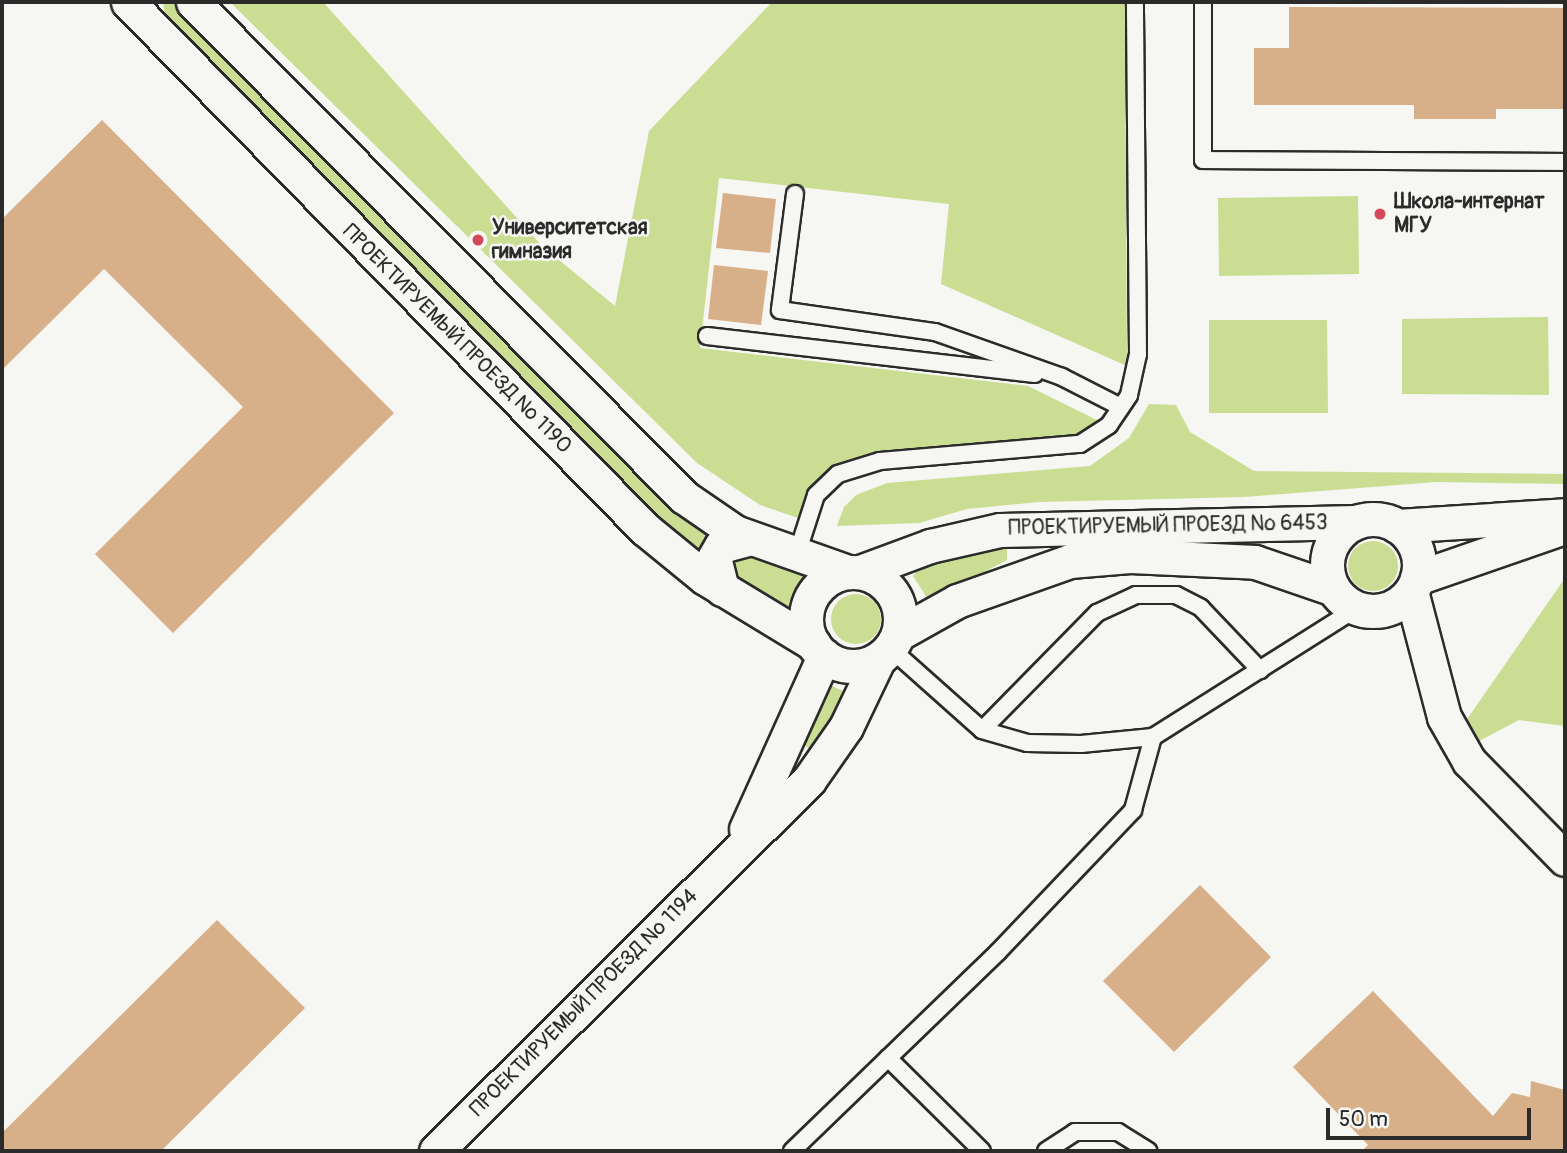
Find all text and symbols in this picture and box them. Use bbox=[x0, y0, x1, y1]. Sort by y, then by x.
place label: Школа-интернат МГУ bbox=[1394, 189, 1544, 239]
marker: Школа-интернат МГУ bbox=[1372, 206, 1388, 222]
place label: Университетская гимназия bbox=[492, 215, 648, 265]
street label: ПРОЕКТИРУЕМЫЙ ПРОЕЗД № 1190 bbox=[337, 219, 577, 459]
marker: Университетская гимназия bbox=[470, 232, 486, 248]
street label: ПРОЕКТИРУЕМЫЙ ПРОЕЗД № 6453 bbox=[1008, 511, 1328, 541]
street label: ПРОЕКТИРУЕМЫЙ ПРОЕЗД № 1194 bbox=[465, 884, 703, 1122]
scale bar bbox=[1329, 1094, 1534, 1138]
text: 50 m bbox=[1339, 1106, 1388, 1133]

